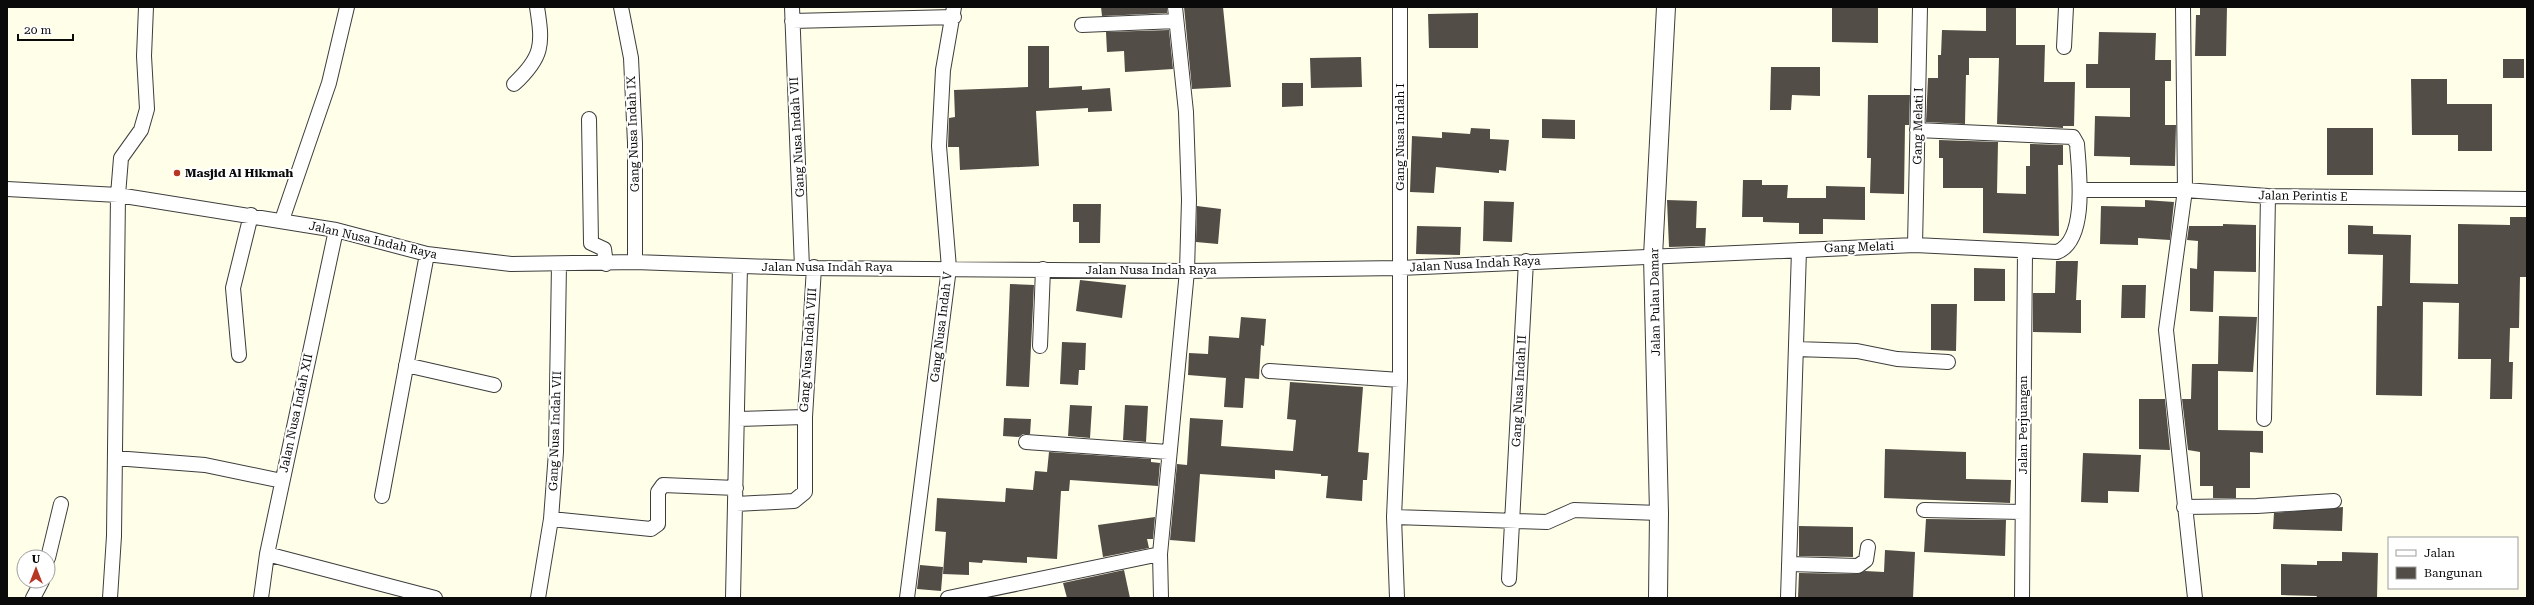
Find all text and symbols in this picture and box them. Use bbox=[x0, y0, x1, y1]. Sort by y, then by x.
scale bar bbox=[18, 16, 73, 42]
text: 20 m bbox=[24, 23, 51, 37]
street label: Gang Nusa Indah IX bbox=[624, 75, 642, 192]
street label: Gang Nusa Indah VII bbox=[787, 77, 807, 197]
street label: Gang Nusa Indah I bbox=[1393, 83, 1407, 191]
street label: Gang Melati I bbox=[1910, 87, 1926, 165]
place label: Masjid Al Hikmah bbox=[185, 166, 293, 180]
marker: Masjid Al Hikmah bbox=[172, 168, 182, 178]
street label: Jalan Perintis E bbox=[2258, 188, 2348, 204]
street label: Jalan Nusa Indah Raya bbox=[308, 218, 439, 262]
street label: Gang Melati bbox=[1824, 239, 1894, 255]
street label: Jalan Pulau Damar bbox=[1647, 248, 1663, 356]
street label: Jalan Nusa Indah Raya bbox=[1409, 254, 1541, 274]
street label: Jalan Nusa Indah Raya bbox=[761, 260, 893, 274]
street label: Jalan Nusa Indah Raya bbox=[1085, 263, 1217, 277]
street label: Gang Nusa Indah V bbox=[927, 270, 955, 383]
street label: Gang Nusa Indah VIII bbox=[797, 287, 819, 413]
street label: Gang Nusa Indah II bbox=[1509, 335, 1529, 447]
street label: Jalan Nusa Indah XII bbox=[277, 352, 315, 474]
street label: Gang Nusa Indah VII bbox=[546, 371, 564, 491]
street label: Jalan Perjuangan bbox=[2016, 375, 2030, 475]
legend bbox=[2388, 537, 2518, 589]
text: Jalan bbox=[2424, 546, 2455, 560]
north arrow bbox=[16, 549, 56, 589]
text: U bbox=[32, 553, 41, 566]
text: Bangunan bbox=[2424, 566, 2483, 580]

